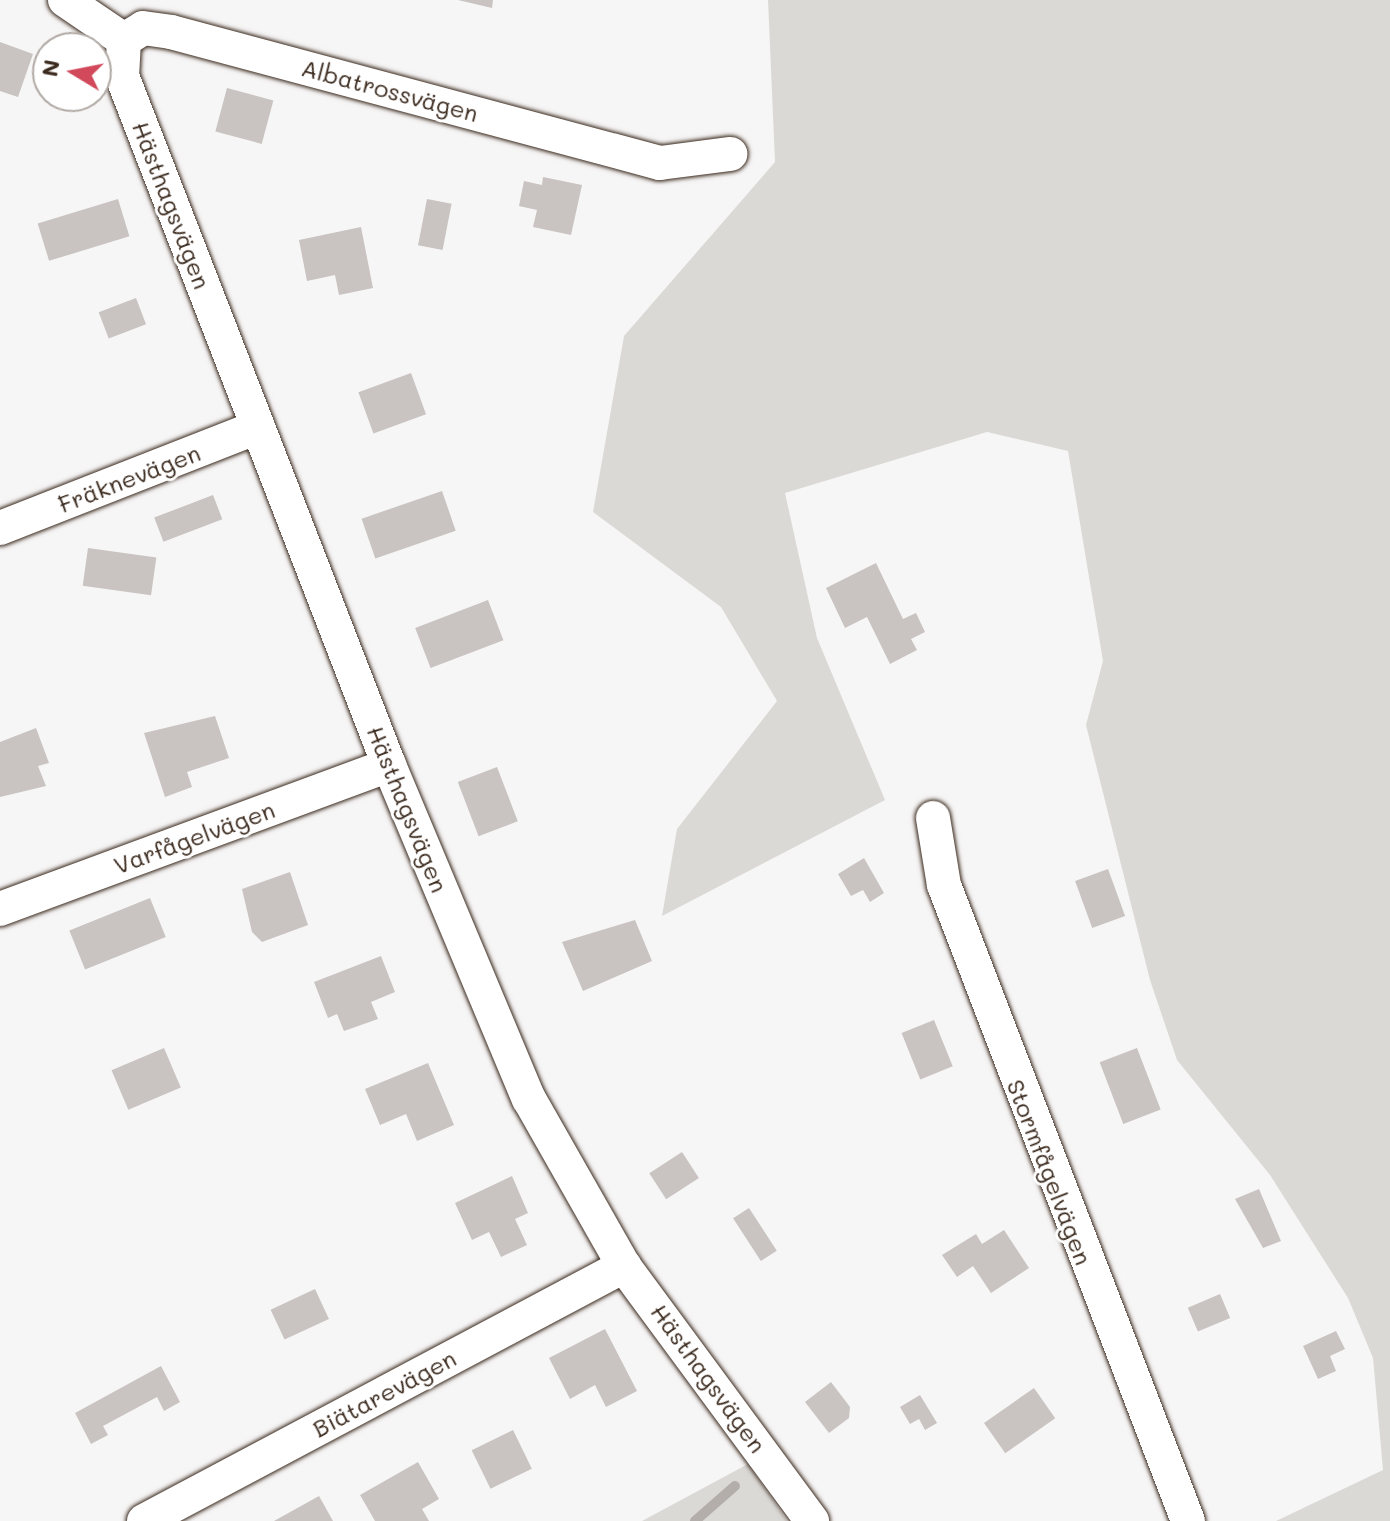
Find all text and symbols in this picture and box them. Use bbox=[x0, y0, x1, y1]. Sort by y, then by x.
north arrow bbox=[32, 32, 112, 112]
street label: Albatrossvägen bbox=[298, 53, 482, 127]
text: N bbox=[34, 57, 66, 79]
street label: Hästhagsvägen bbox=[127, 117, 217, 293]
street label: Fräknevägen bbox=[54, 438, 204, 518]
street label: Hästhagsvägen bbox=[361, 721, 455, 897]
street label: Varfågelvägen bbox=[110, 795, 278, 879]
street label: Stormfågelvägen bbox=[1001, 1075, 1099, 1269]
street label: Hästhagsvägen bbox=[645, 1298, 773, 1458]
street label: Biätarevägen bbox=[307, 1343, 461, 1443]

